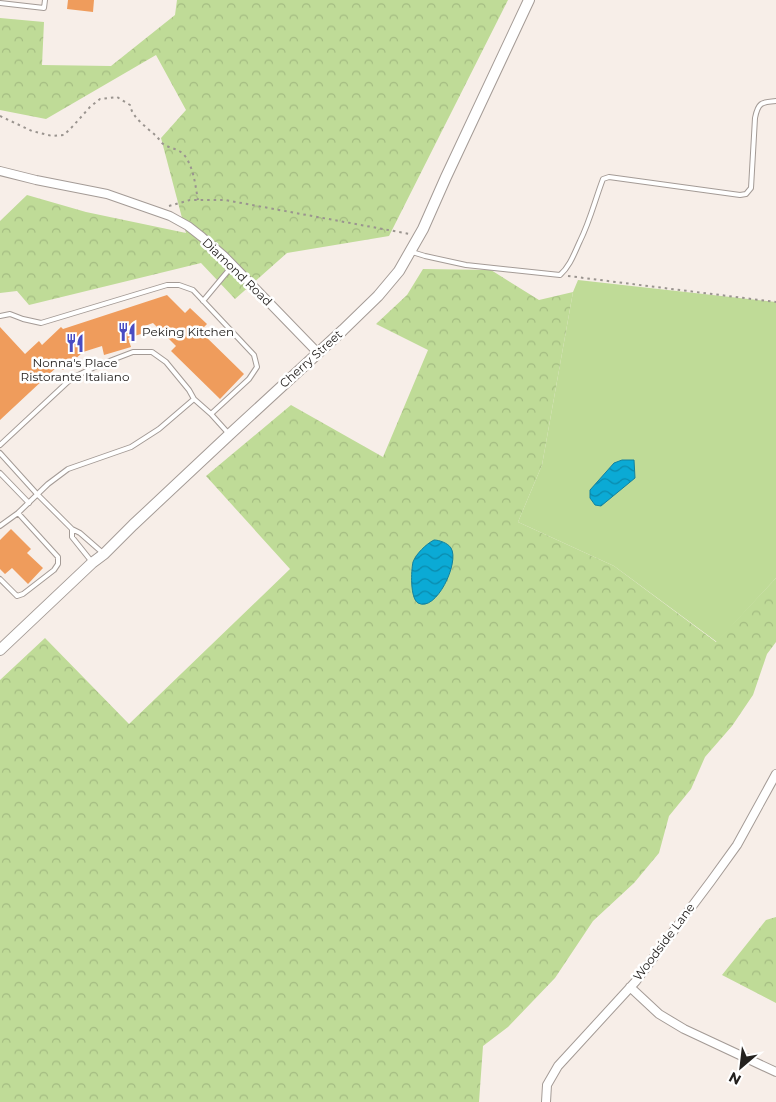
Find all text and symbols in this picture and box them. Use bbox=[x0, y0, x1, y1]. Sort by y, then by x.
street label: Diamond Road bbox=[199, 235, 275, 309]
restaurant icon: Peking Kitchen bbox=[116, 321, 138, 343]
place label: Peking Kitchen bbox=[142, 324, 234, 339]
street label: Cherry Street bbox=[276, 326, 345, 391]
restaurant icon: Nonna's Place Ristorante Italiano bbox=[64, 332, 86, 354]
place label: Nonna's Place Ristorante Italiano bbox=[21, 355, 130, 384]
street label: Woodside Lane bbox=[630, 900, 698, 983]
north arrow bbox=[716, 1042, 766, 1092]
text: N bbox=[726, 1068, 744, 1089]

